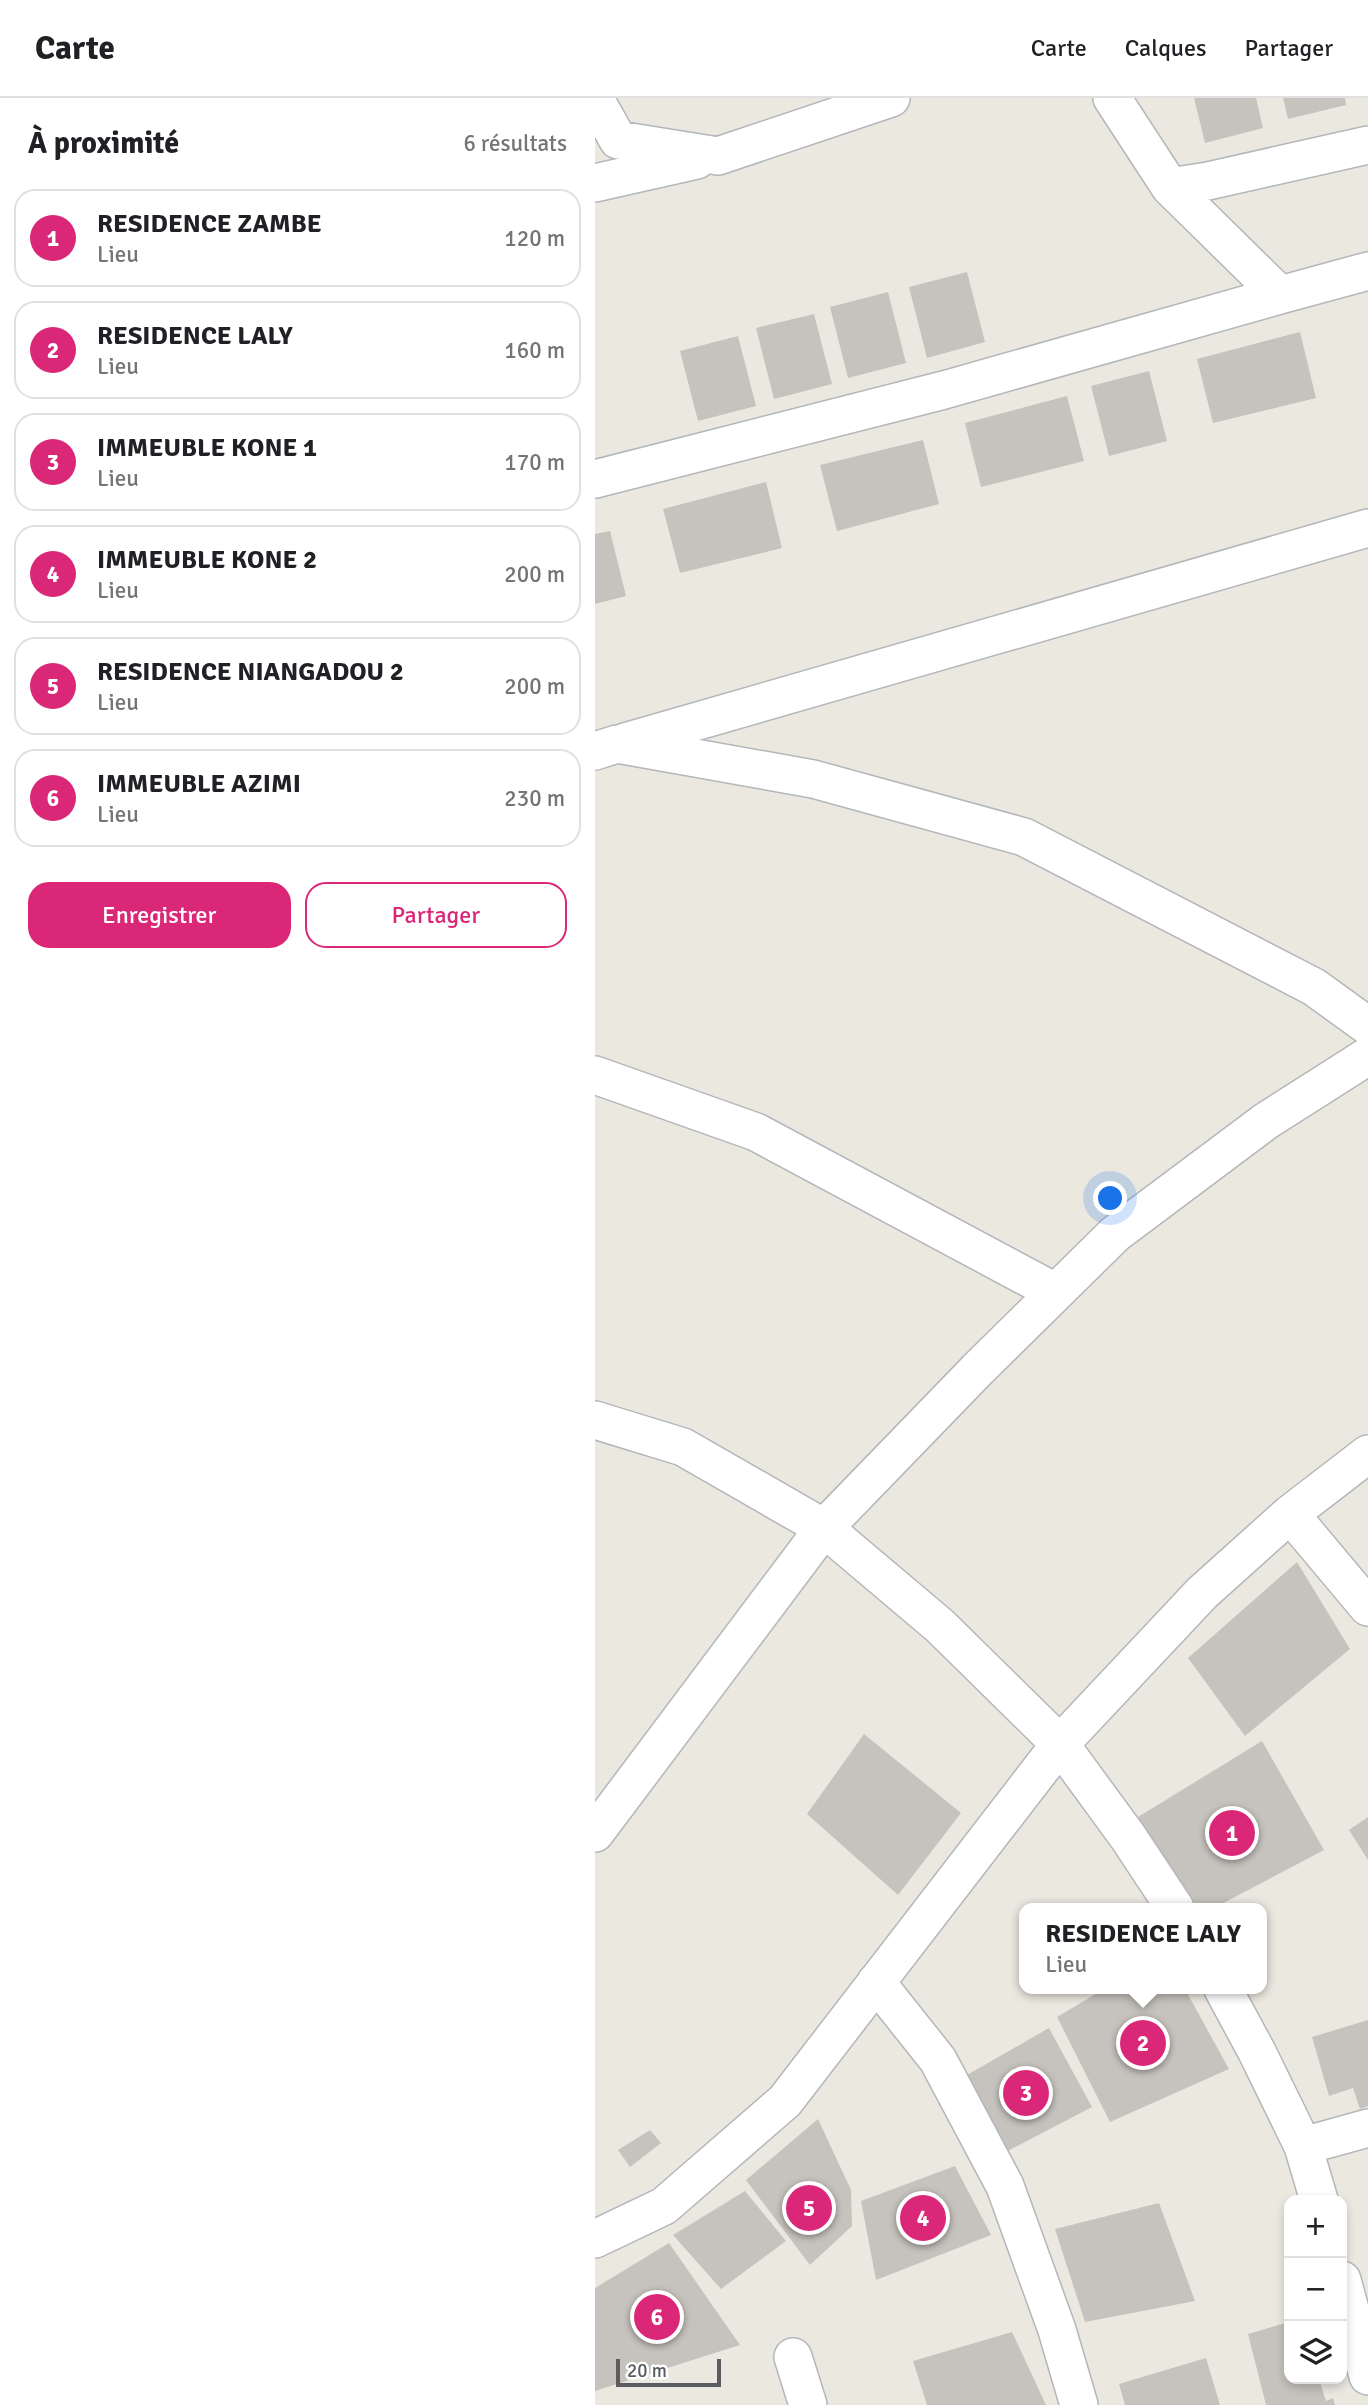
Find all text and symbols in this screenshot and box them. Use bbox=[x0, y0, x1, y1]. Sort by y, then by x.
text: Carte bbox=[35, 28, 115, 69]
text: Carte bbox=[1031, 33, 1087, 63]
text: Calques bbox=[1125, 33, 1206, 63]
text: Partager bbox=[1244, 33, 1333, 63]
text: À proximité bbox=[28, 125, 179, 162]
text: 6 résultats bbox=[463, 129, 567, 158]
text: RESIDENCE ZAMBE bbox=[97, 208, 322, 240]
text: 1 bbox=[47, 224, 59, 253]
text: 120 m bbox=[504, 224, 565, 253]
text: Lieu bbox=[97, 240, 139, 269]
text: RESIDENCE LALY bbox=[97, 320, 293, 352]
text: 2 bbox=[47, 336, 59, 365]
text: 160 m bbox=[504, 336, 565, 365]
text: Lieu bbox=[97, 352, 139, 381]
text: IMMEUBLE KONE 1 bbox=[97, 432, 317, 464]
text: 3 bbox=[47, 448, 59, 477]
text: 170 m bbox=[504, 448, 565, 477]
text: Lieu bbox=[97, 464, 139, 493]
text: IMMEUBLE KONE 2 bbox=[97, 544, 317, 576]
text: 4 bbox=[47, 560, 59, 589]
text: 200 m bbox=[504, 560, 565, 589]
text: Lieu bbox=[97, 576, 139, 605]
text: RESIDENCE NIANGADOU 2 bbox=[97, 656, 404, 688]
text: 5 bbox=[47, 672, 59, 701]
text: 200 m bbox=[504, 672, 565, 701]
text: Lieu bbox=[97, 688, 139, 717]
text: IMMEUBLE AZIMI bbox=[97, 768, 301, 800]
text: 6 bbox=[47, 784, 59, 813]
text: 230 m bbox=[504, 784, 565, 813]
text: Lieu bbox=[97, 800, 139, 829]
button: Enregistrer bbox=[28, 882, 291, 948]
button: Partager bbox=[305, 882, 567, 948]
your location bbox=[1093, 1181, 1127, 1215]
pin: 1 bbox=[1209, 1807, 1255, 1859]
popup bbox=[1019, 1903, 1267, 1994]
text: RESIDENCE LALY bbox=[1045, 1918, 1241, 1950]
text: Lieu bbox=[1045, 1950, 1087, 1979]
pin: 2 bbox=[1120, 2017, 1166, 2069]
pin: 3 bbox=[1003, 2067, 1049, 2119]
pin: 5 bbox=[786, 2182, 832, 2234]
pin: 4 bbox=[900, 2192, 946, 2244]
map controls bbox=[1284, 2195, 1347, 2384]
button: + bbox=[1284, 2195, 1347, 2258]
button: − bbox=[1284, 2258, 1347, 2321]
pin: 6 bbox=[634, 2291, 680, 2343]
button: layers bbox=[1284, 2321, 1347, 2384]
scale bar bbox=[616, 2356, 721, 2388]
text: 20 m bbox=[627, 2359, 667, 2383]

